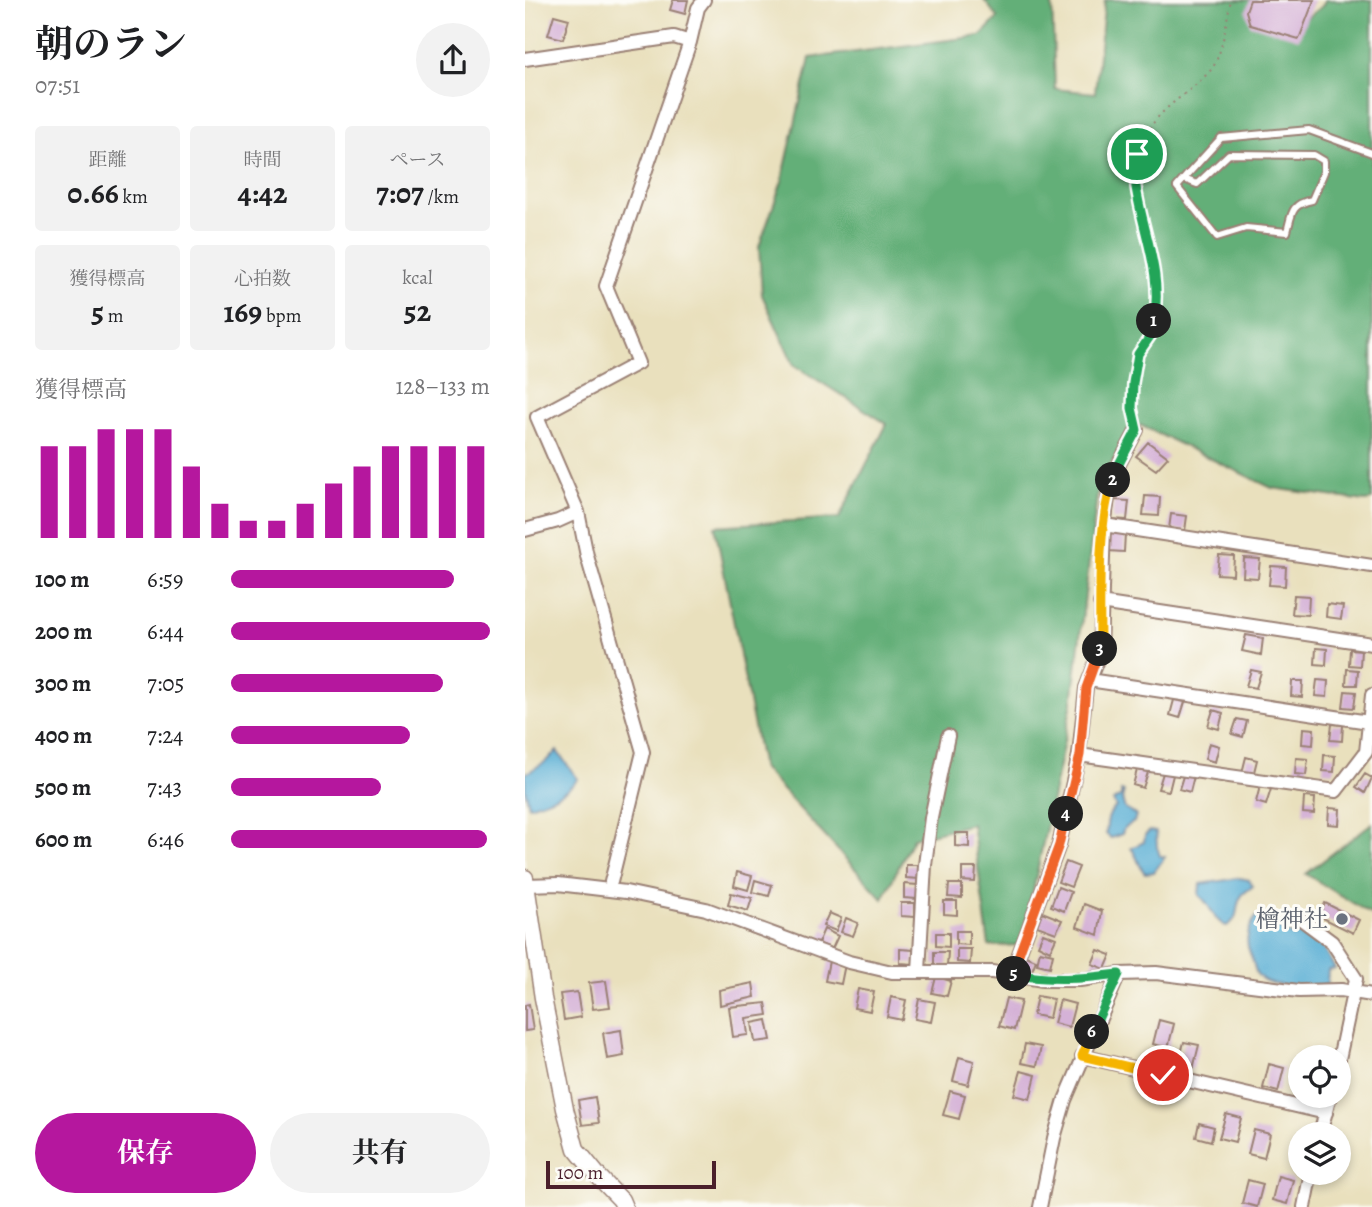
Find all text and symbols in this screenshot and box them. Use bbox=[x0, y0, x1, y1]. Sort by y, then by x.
text: 朝のラン bbox=[35, 18, 187, 70]
button: share bbox=[416, 23, 490, 97]
text: 07:51 bbox=[35, 70, 80, 101]
pin bbox=[1107, 124, 1167, 184]
icon: arrive bbox=[1118, 135, 1156, 173]
text: 距離 bbox=[88, 147, 127, 173]
text: 時間 bbox=[243, 147, 282, 173]
text: ペース bbox=[389, 147, 446, 173]
text: 0.66 bbox=[67, 173, 119, 213]
text: 4:42 bbox=[238, 173, 287, 213]
text: 7:07 bbox=[376, 173, 424, 213]
text: km bbox=[119, 184, 148, 210]
text: /km bbox=[424, 184, 459, 210]
text: kcal bbox=[402, 265, 433, 291]
text: 獲得標高 bbox=[69, 266, 146, 292]
text: 心拍数 bbox=[234, 266, 291, 292]
text: 52 bbox=[404, 291, 431, 331]
text: 5 bbox=[91, 292, 104, 332]
text: 169 bbox=[224, 292, 262, 332]
text: m bbox=[104, 303, 124, 329]
text: bpm bbox=[262, 303, 301, 329]
pin: 1 bbox=[1137, 304, 1171, 338]
text: 1 bbox=[1150, 307, 1157, 333]
text: 128–133 m bbox=[395, 371, 490, 402]
text: 獲得標高 bbox=[35, 374, 127, 405]
pin: 2 bbox=[1095, 462, 1131, 498]
text: 2 bbox=[1108, 466, 1117, 492]
text: 100 m bbox=[35, 564, 90, 595]
text: 6:59 bbox=[147, 564, 183, 595]
text: 200 m bbox=[35, 616, 93, 647]
text: 6:44 bbox=[147, 616, 184, 647]
pin: 3 bbox=[1083, 632, 1117, 666]
text: 3 bbox=[1095, 635, 1104, 661]
text: 300 m bbox=[35, 668, 91, 699]
text: 7:05 bbox=[147, 668, 184, 699]
text: 400 m bbox=[35, 720, 92, 751]
text: 7:24 bbox=[147, 720, 183, 751]
text: 500 m bbox=[35, 772, 91, 803]
text: 7:43 bbox=[147, 772, 182, 803]
pin: 4 bbox=[1049, 796, 1083, 832]
text: 4 bbox=[1061, 800, 1070, 826]
text: 600 m bbox=[35, 824, 92, 855]
text: 6:46 bbox=[147, 824, 184, 855]
place label: 檜神社 bbox=[1256, 903, 1328, 935]
marker: 檜神社 bbox=[1334, 911, 1350, 927]
pin: 5 bbox=[997, 956, 1031, 992]
text: 5 bbox=[1009, 960, 1018, 986]
pin: 6 bbox=[1075, 1014, 1109, 1050]
text: 6 bbox=[1087, 1018, 1096, 1044]
pin bbox=[1133, 1045, 1193, 1105]
map controls bbox=[1288, 1045, 1351, 1185]
button: locate bbox=[1288, 1045, 1351, 1108]
icon: check bbox=[1144, 1056, 1182, 1094]
button: 保存 bbox=[35, 1113, 256, 1193]
button: 共有 bbox=[270, 1113, 490, 1193]
button: layers bbox=[1288, 1122, 1351, 1185]
scale bar bbox=[546, 1158, 716, 1190]
text: 100 m bbox=[557, 1160, 603, 1186]

